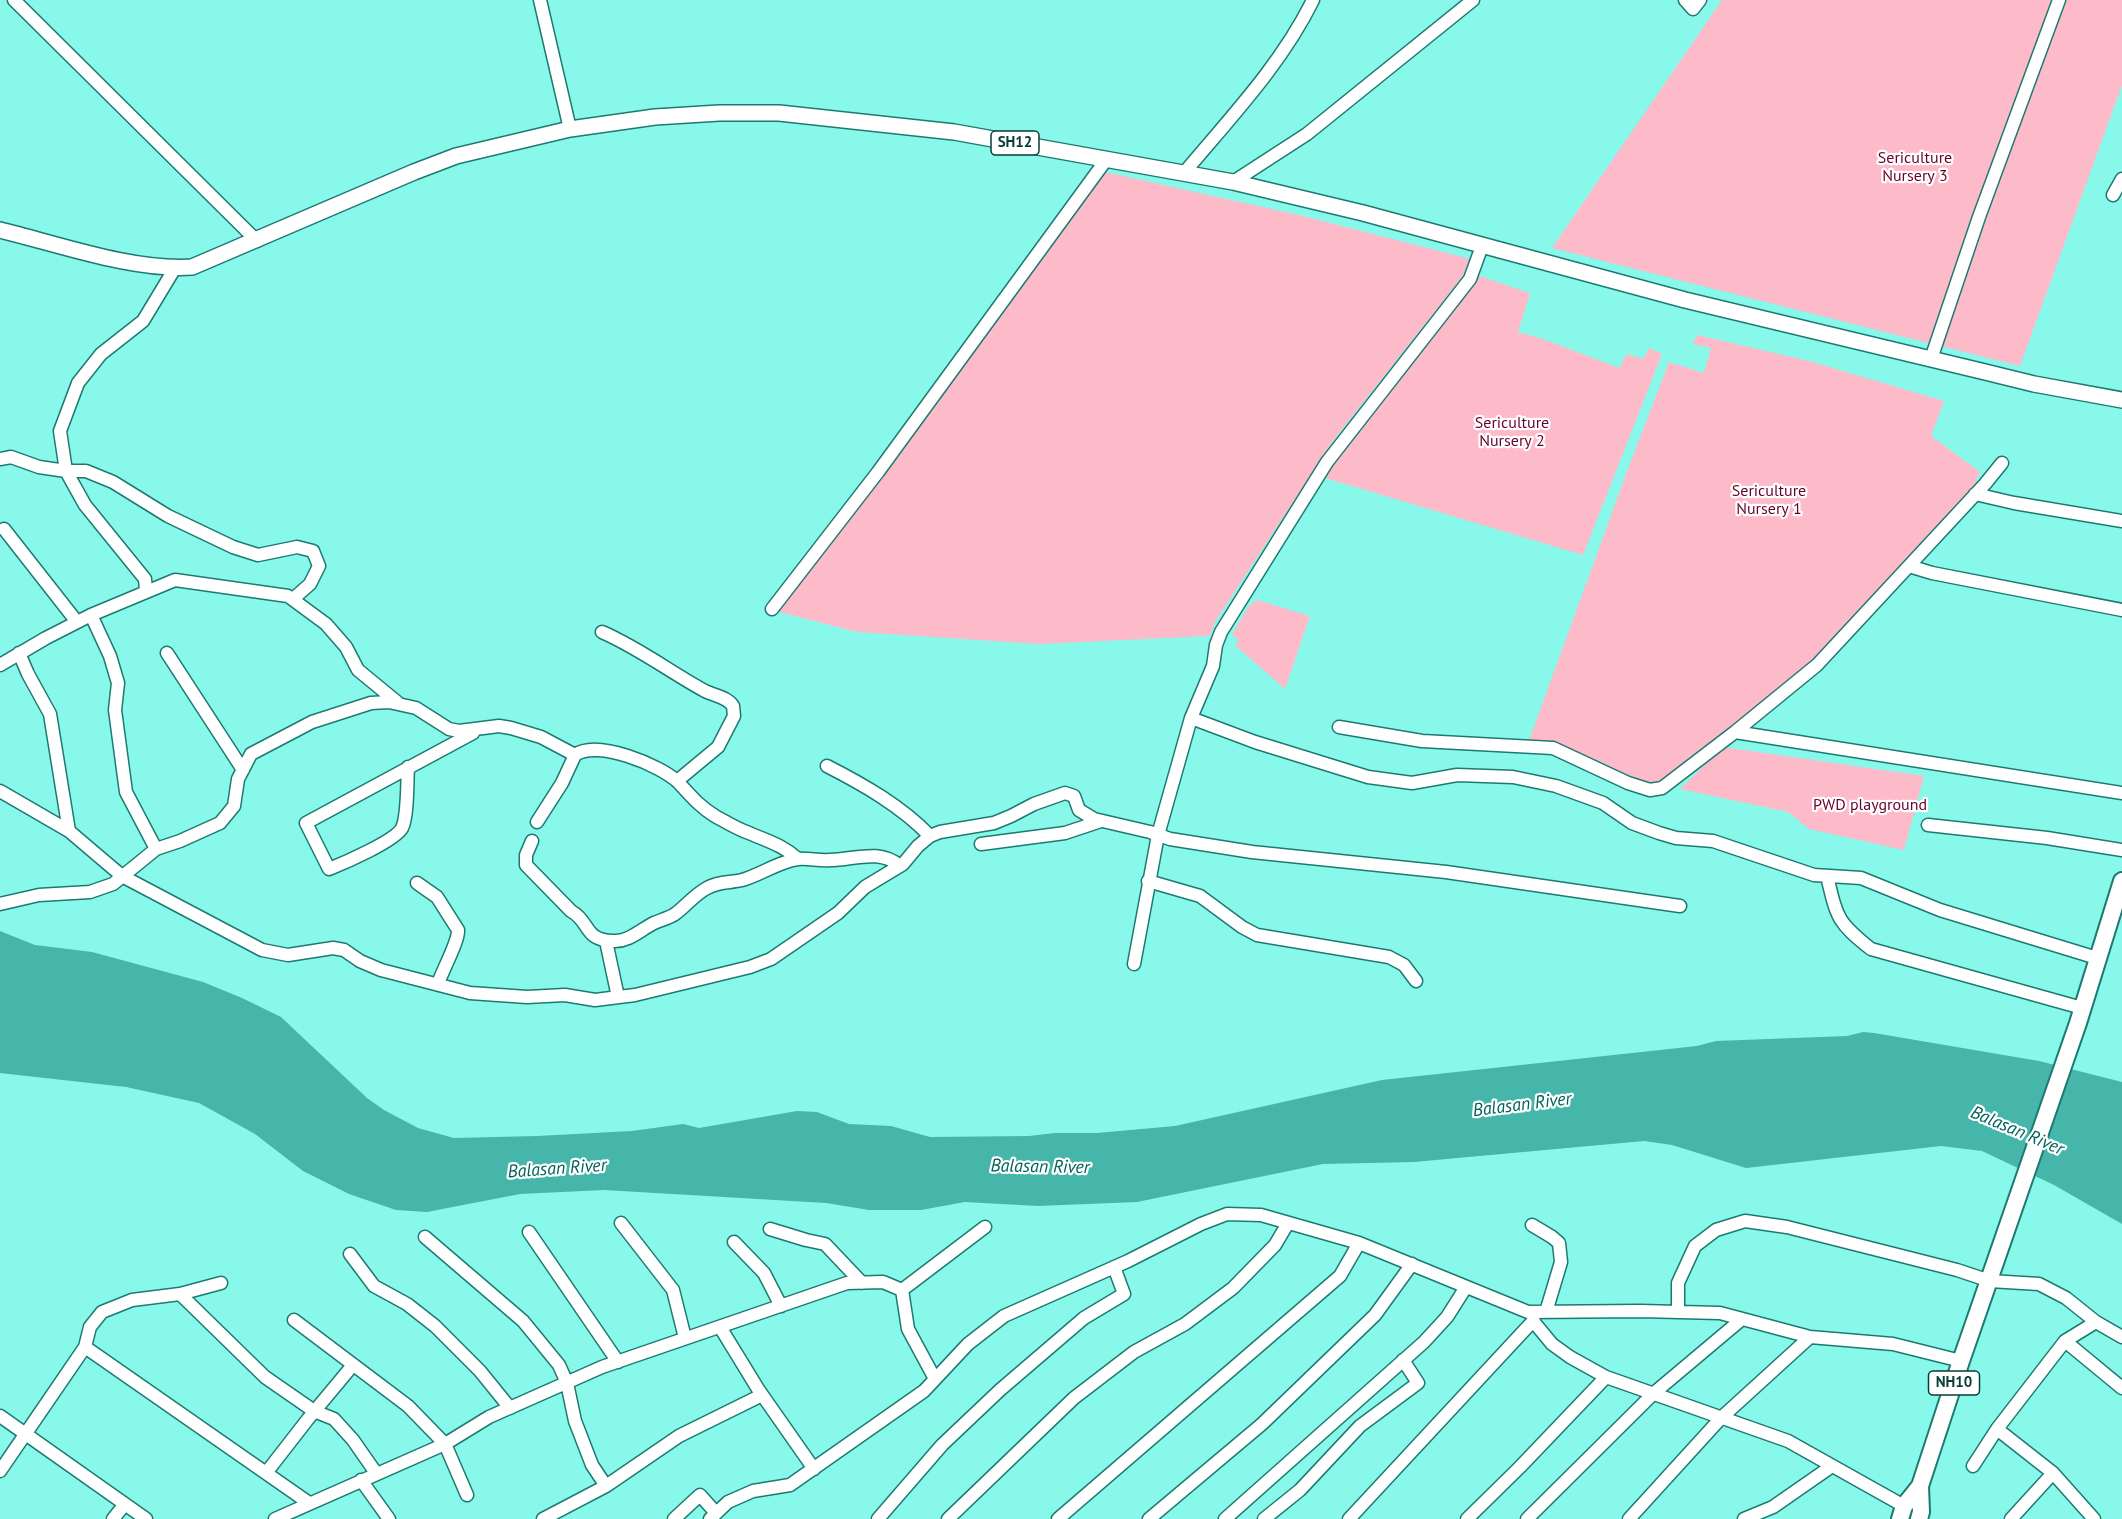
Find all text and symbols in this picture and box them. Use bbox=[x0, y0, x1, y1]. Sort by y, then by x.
road number: SH12 bbox=[991, 131, 1039, 155]
park label: Sericulture Nursery 3 bbox=[1878, 148, 1952, 186]
park label: Sericulture Nursery 2 bbox=[1475, 413, 1549, 451]
park label: Sericulture Nursery 1 bbox=[1732, 481, 1806, 519]
park label: PWD playground bbox=[1813, 795, 1927, 815]
water label: Balasan River bbox=[1472, 1088, 1572, 1122]
water label: Balasan River bbox=[1967, 1102, 2067, 1160]
water label: Balasan River bbox=[507, 1155, 607, 1183]
water label: Balasan River bbox=[990, 1155, 1090, 1179]
road number: NH10 bbox=[1928, 1371, 1980, 1395]

